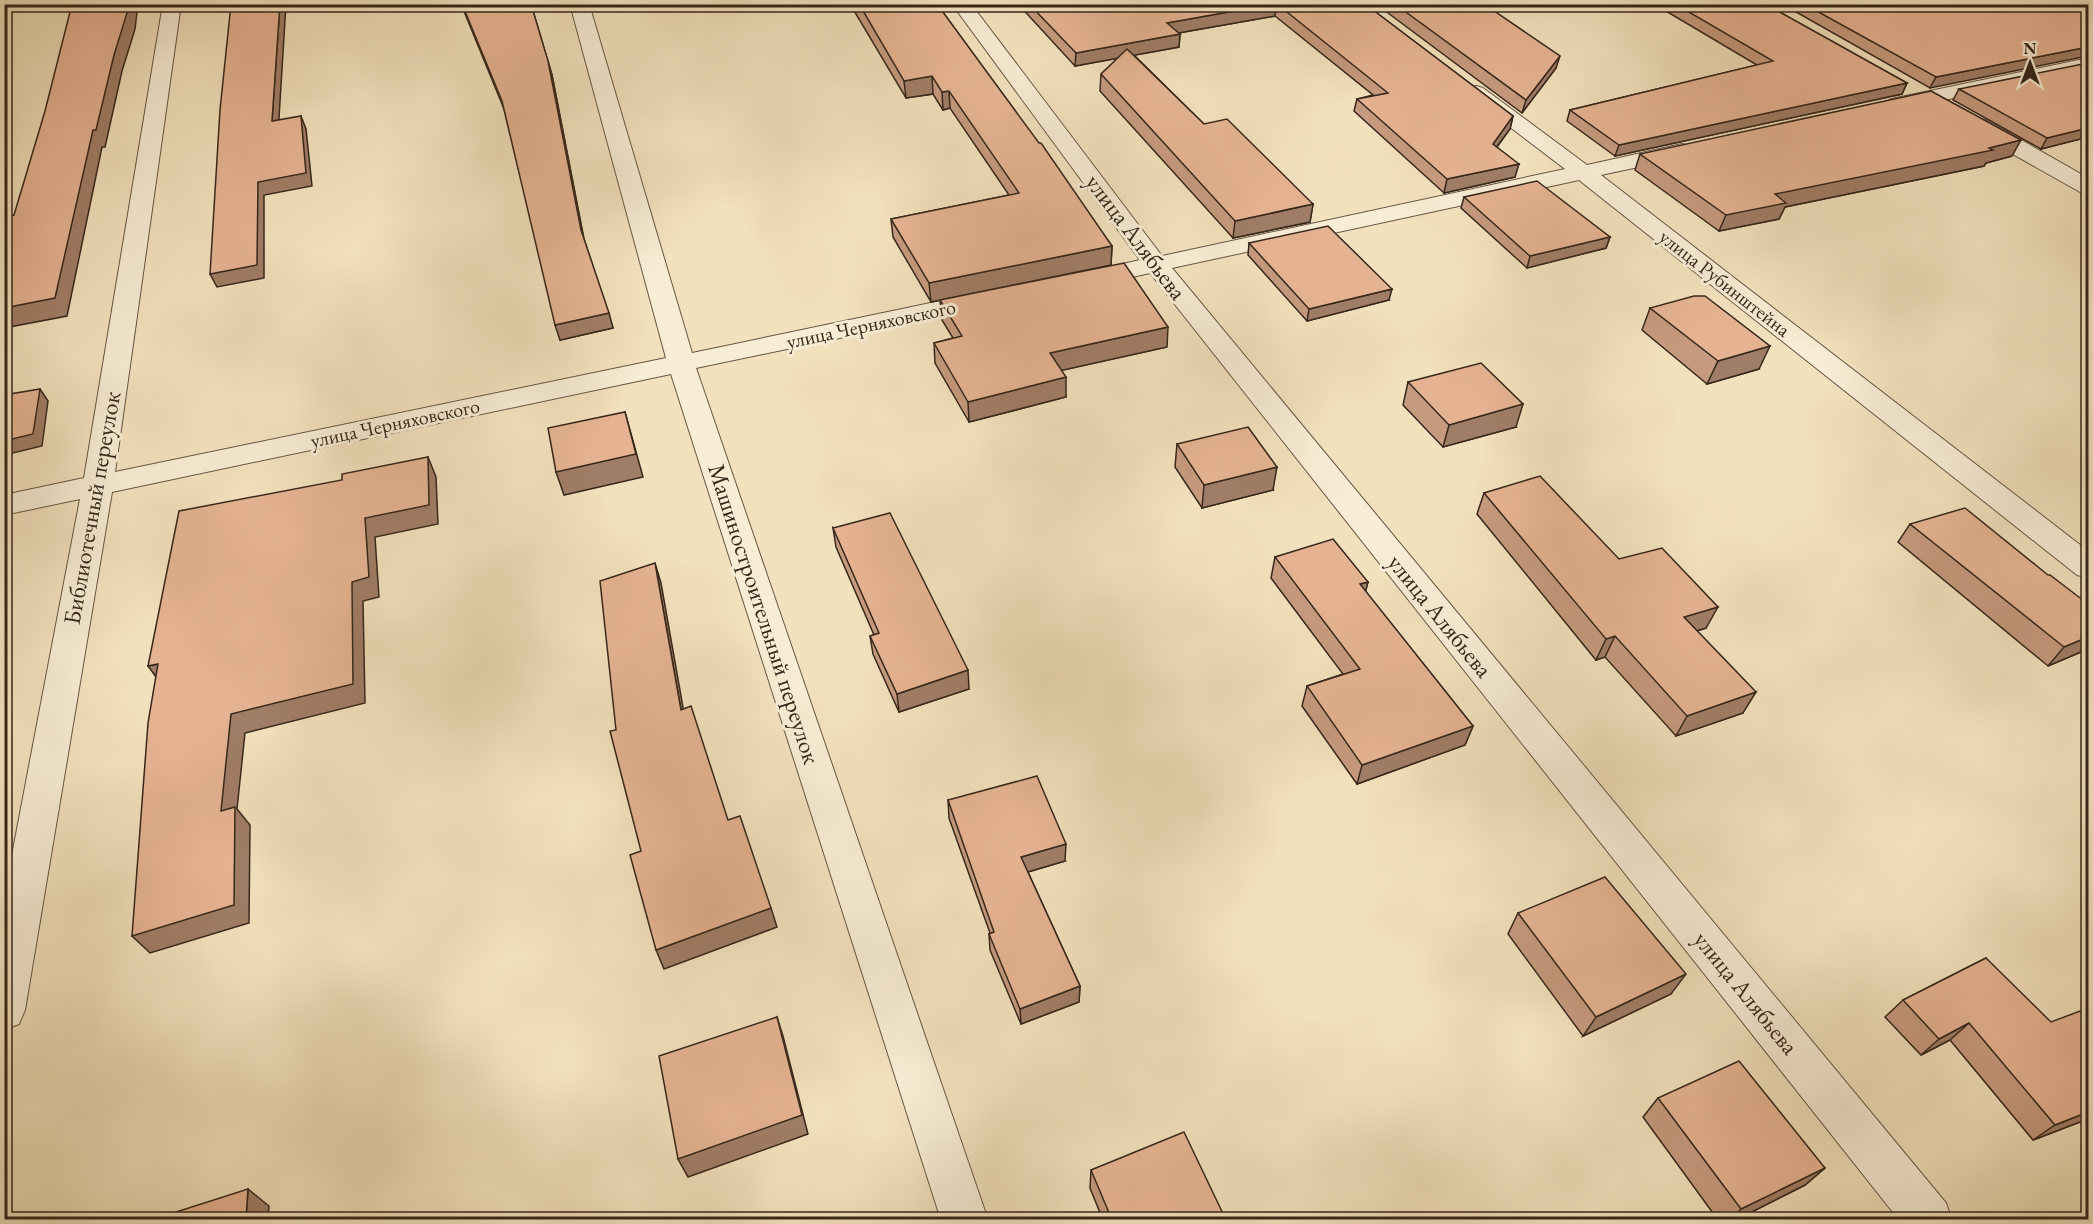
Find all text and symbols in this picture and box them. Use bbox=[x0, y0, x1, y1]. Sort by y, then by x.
north arrow bbox=[2000, 33, 2060, 93]
text: N bbox=[2024, 38, 2037, 59]
street label: улица Алябьева bbox=[1079, 168, 1194, 306]
street label: улица Рубинштейна bbox=[1654, 224, 1796, 342]
street label: улица Черняховского bbox=[784, 293, 958, 355]
street label: Библиотечный переулок bbox=[56, 388, 127, 627]
street label: улица Черняховского bbox=[308, 392, 482, 454]
street label: Машиностроительный переулок bbox=[701, 460, 828, 768]
street label: улица Алябьева bbox=[1381, 548, 1500, 684]
street label: улица Алябьева bbox=[1687, 925, 1806, 1061]

